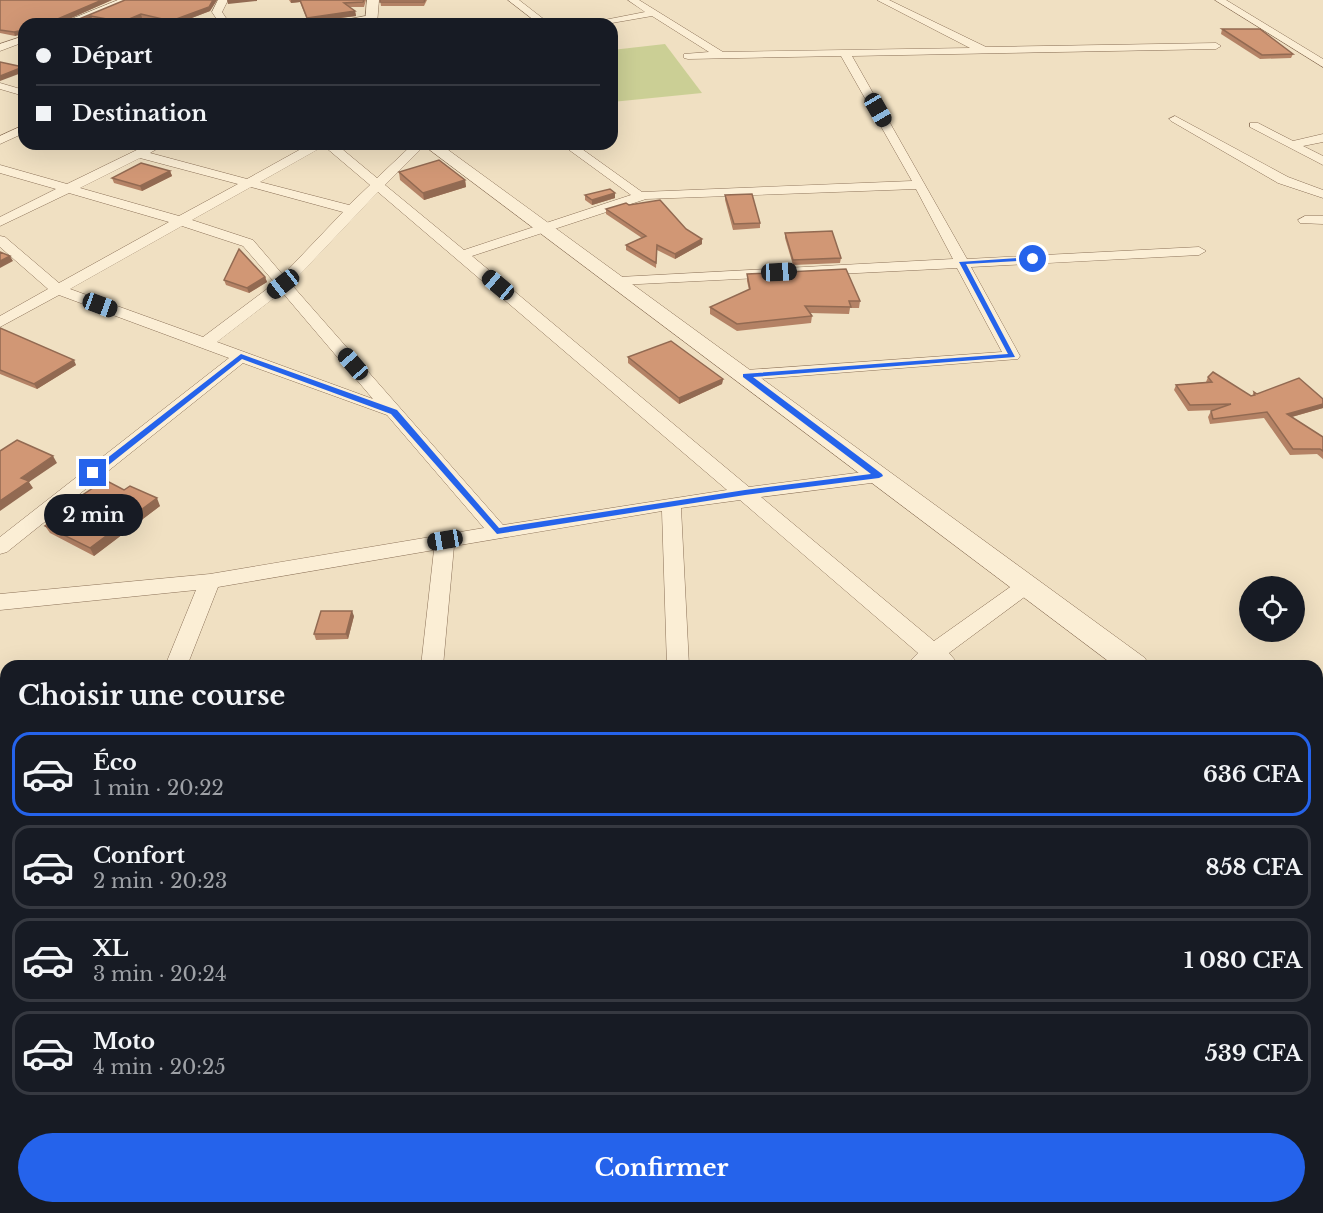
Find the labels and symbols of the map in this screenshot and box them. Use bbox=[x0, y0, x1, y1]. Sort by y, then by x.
car bbox=[861, 90, 895, 130]
route start bbox=[1019, 245, 1046, 272]
car bbox=[761, 262, 797, 282]
car bbox=[263, 266, 303, 302]
car bbox=[478, 267, 518, 303]
car bbox=[80, 290, 120, 320]
car bbox=[334, 345, 372, 383]
route end bbox=[79, 459, 106, 486]
callout: 2 min bbox=[44, 494, 142, 536]
car bbox=[426, 528, 464, 552]

